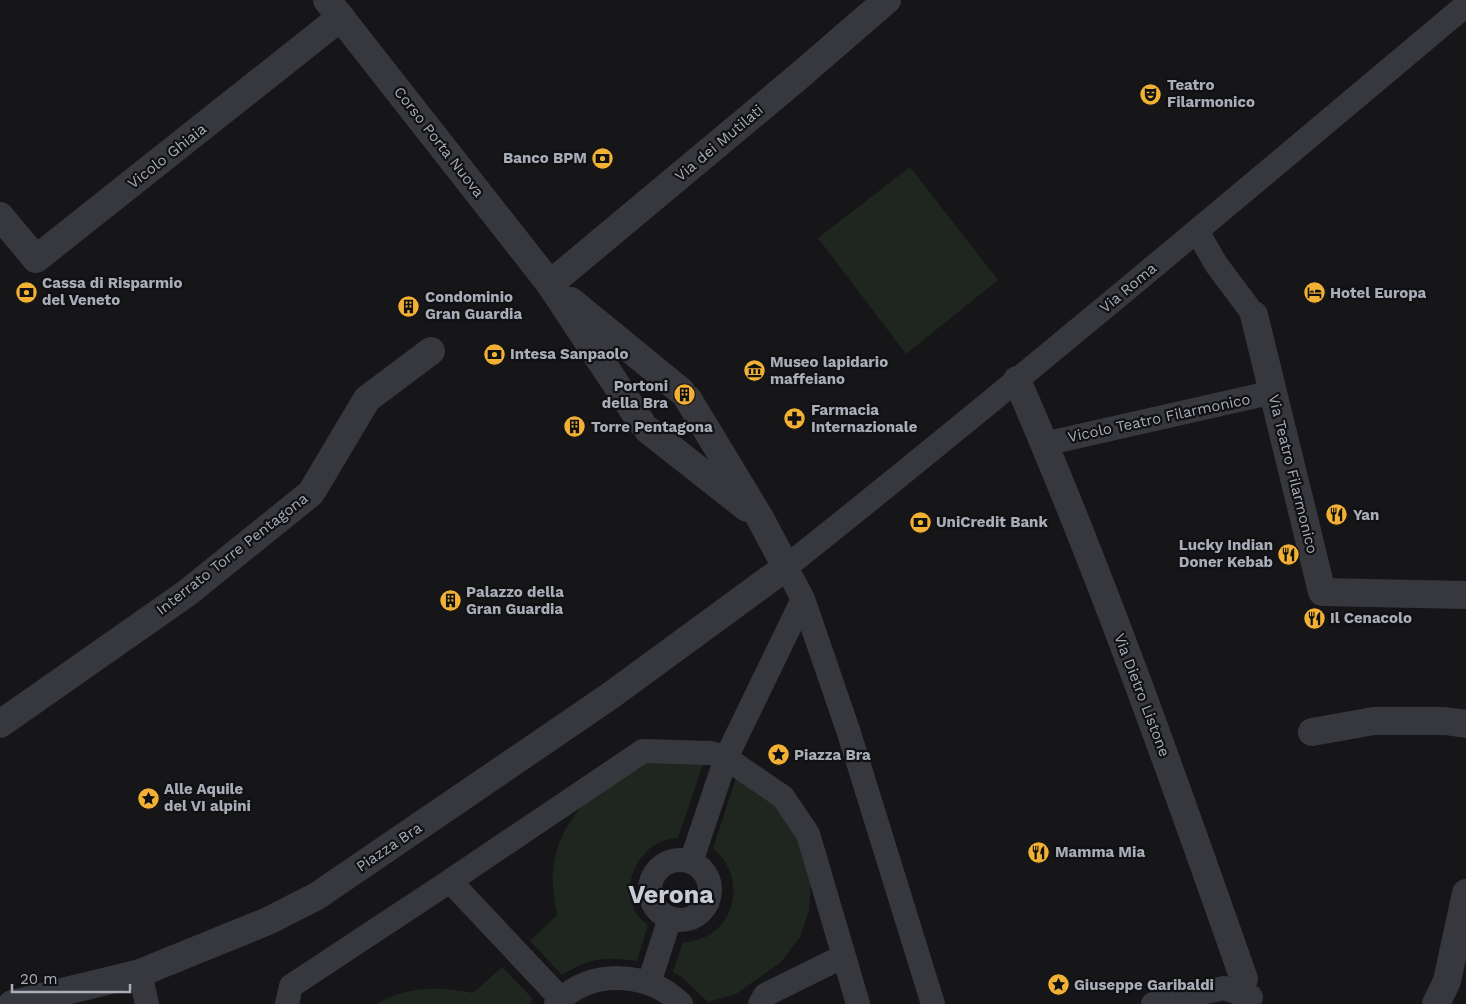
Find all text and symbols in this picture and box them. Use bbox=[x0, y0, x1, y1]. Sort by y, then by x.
place label: Teatro Filarmonico bbox=[1167, 76, 1255, 111]
theatre icon: Teatro Filarmonico bbox=[1139, 82, 1163, 106]
street label: Corso Porta Nuova bbox=[390, 83, 488, 201]
street label: Via dei Mutilati bbox=[671, 101, 767, 185]
street label: Vicolo Ghiaia bbox=[124, 119, 210, 192]
bank icon: Banco BPM bbox=[591, 146, 615, 170]
place label: Banco BPM bbox=[503, 149, 587, 167]
street label: Via Roma bbox=[1096, 259, 1160, 317]
place label: Cassa di Risparmio del Veneto bbox=[42, 274, 182, 309]
bank icon: Cassa di Risparmio del Veneto bbox=[14, 280, 38, 304]
hotel icon: Hotel Europa bbox=[1302, 281, 1326, 305]
place label: Hotel Europa bbox=[1330, 284, 1427, 302]
place label: Condominio Gran Guardia bbox=[425, 288, 522, 323]
building icon: Condominio Gran Guardia bbox=[397, 294, 421, 318]
bank icon: Intesa Sanpaolo bbox=[482, 342, 506, 366]
place label: Intesa Sanpaolo bbox=[510, 345, 629, 363]
place label: Museo lapidario maffeiano bbox=[770, 353, 888, 388]
museum icon: Museo lapidario maffeiano bbox=[742, 359, 766, 383]
place label: Portoni della Bra bbox=[602, 377, 668, 412]
building icon: Portoni della Bra bbox=[672, 383, 696, 407]
street label: Vicolo Teatro Filarmonico bbox=[1066, 390, 1252, 446]
street label: Via Teatro Filarmonico bbox=[1264, 393, 1322, 555]
place label: Farmacia Internazionale bbox=[811, 401, 918, 436]
pharmacy icon: Farmacia Internazionale bbox=[783, 407, 807, 431]
building icon: Torre Pentagona bbox=[563, 415, 587, 439]
place label: Torre Pentagona bbox=[591, 418, 713, 436]
street label: Interrato Torre Pentagona bbox=[153, 489, 312, 619]
restaurant icon: Yan bbox=[1325, 503, 1349, 527]
place label: Yan bbox=[1353, 506, 1379, 524]
bank icon: UniCredit Bank bbox=[908, 510, 932, 534]
place label: UniCredit Bank bbox=[936, 513, 1048, 531]
place label: Lucky Indian Doner Kebab bbox=[1179, 536, 1273, 571]
restaurant icon: Lucky Indian Doner Kebab bbox=[1277, 542, 1301, 566]
place label: Palazzo della Gran Guardia bbox=[466, 583, 564, 618]
building icon: Palazzo della Gran Guardia bbox=[438, 589, 462, 613]
restaurant icon: Il Cenacolo bbox=[1302, 606, 1326, 630]
place label: Il Cenacolo bbox=[1330, 609, 1412, 627]
street label: Via Dietro Listone bbox=[1110, 631, 1174, 759]
place icon: Piazza Bra bbox=[766, 743, 790, 767]
place label: Piazza Bra bbox=[794, 746, 871, 764]
place label: Alle Aquile del VI alpini bbox=[164, 780, 251, 815]
place icon: Alle Aquile del VI alpini bbox=[136, 786, 160, 810]
street label: Piazza Bra bbox=[353, 818, 426, 875]
restaurant icon: Mamma Mia bbox=[1027, 840, 1051, 864]
place label: Mamma Mia bbox=[1055, 843, 1145, 861]
district label: Verona bbox=[628, 880, 714, 909]
scale bar bbox=[12, 962, 130, 994]
text: 20 m bbox=[20, 970, 58, 988]
place icon: Giuseppe Garibaldi bbox=[1046, 973, 1070, 997]
place label: Giuseppe Garibaldi bbox=[1074, 976, 1214, 994]

